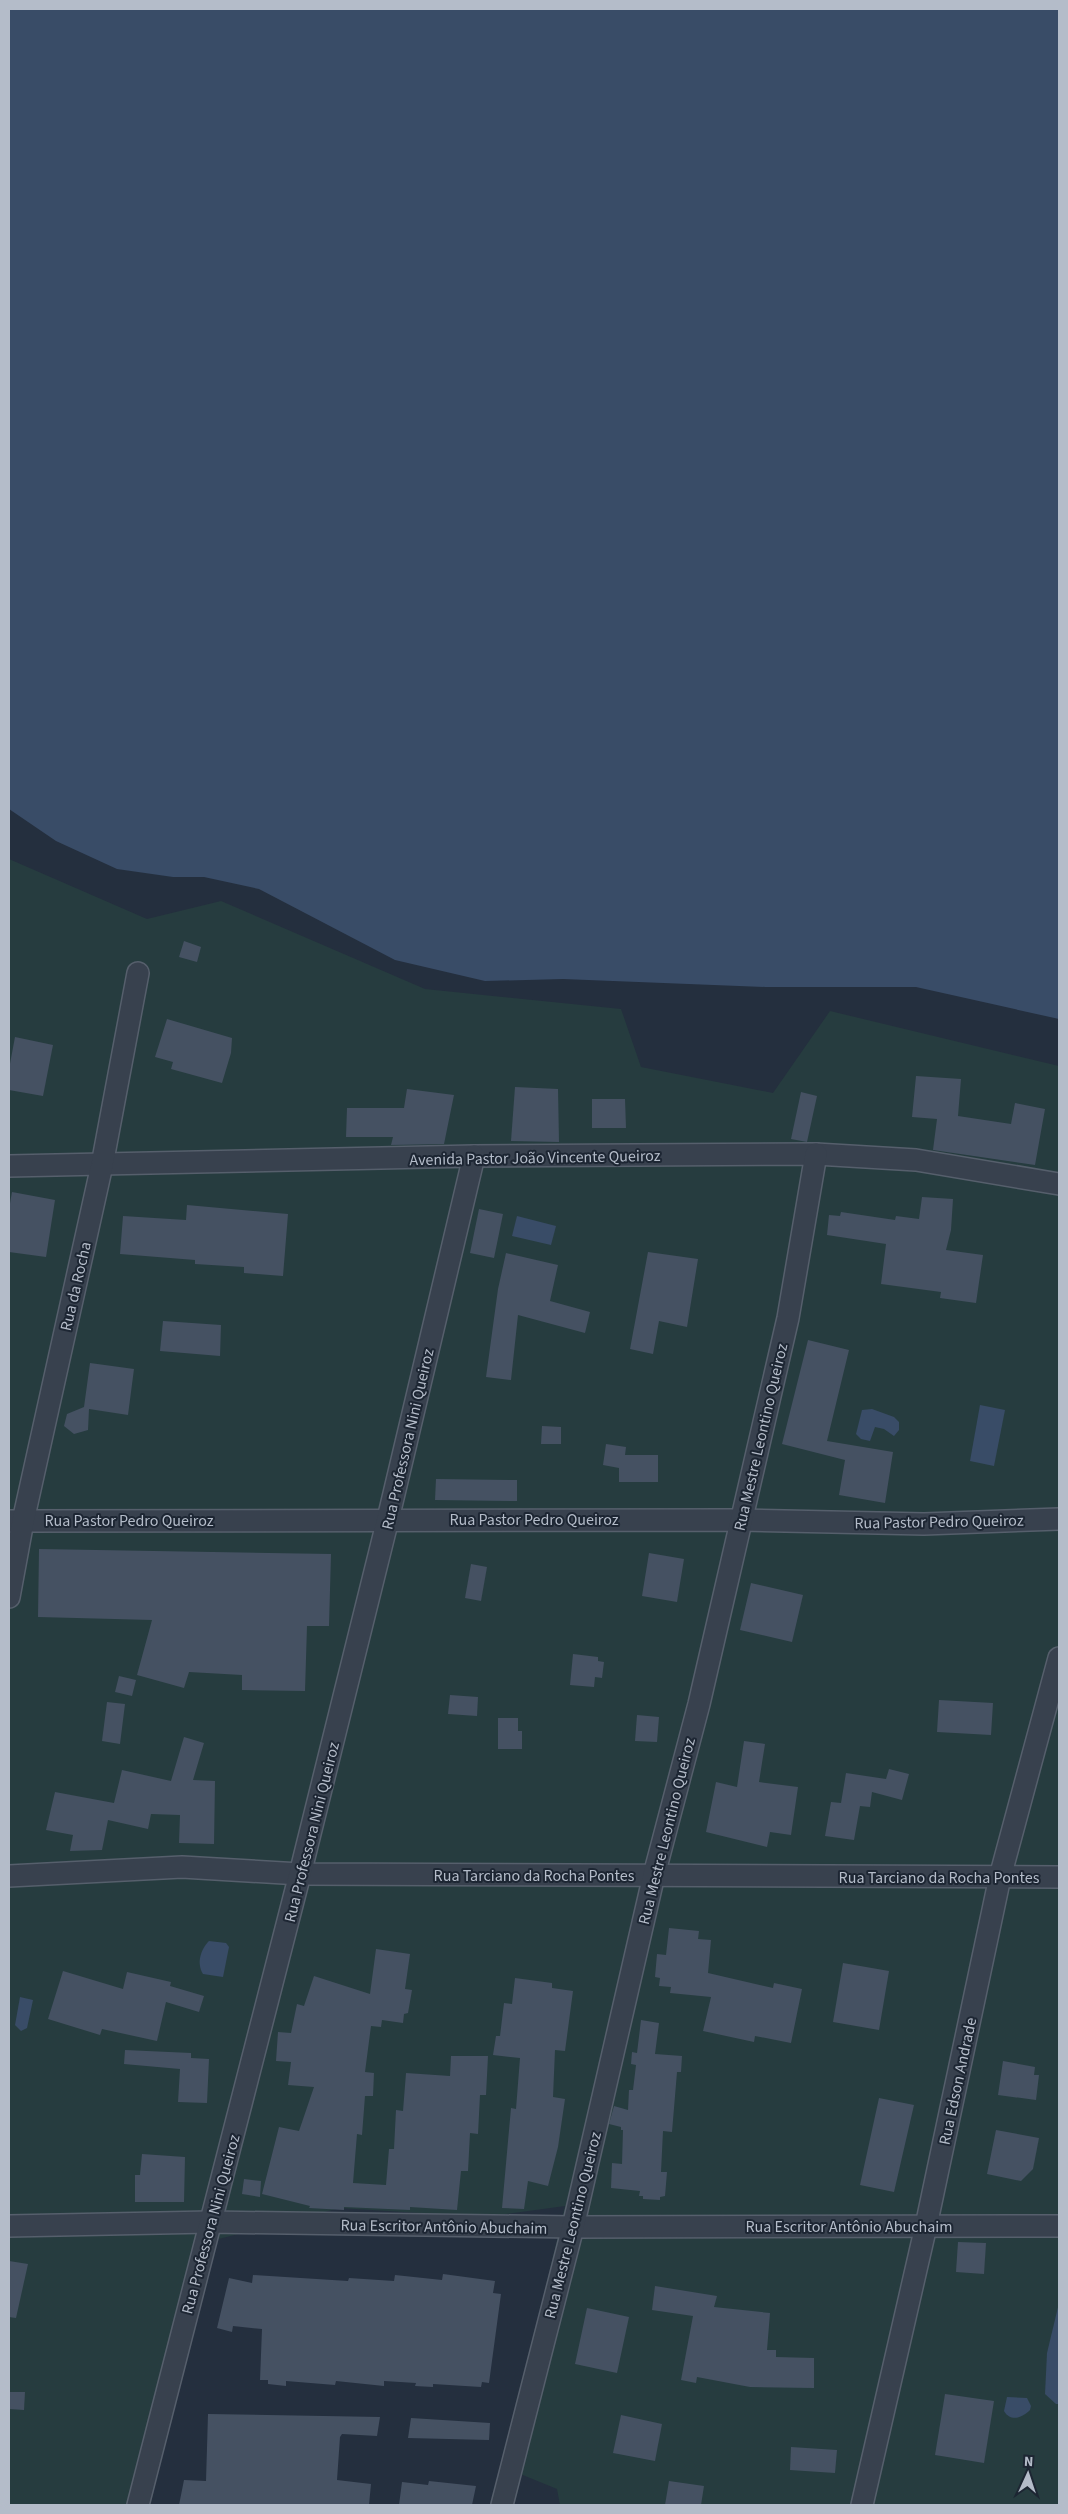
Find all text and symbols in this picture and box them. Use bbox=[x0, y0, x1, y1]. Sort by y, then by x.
street label: Avenida Pastor João Vincente Queiroz bbox=[409, 1145, 661, 1171]
street label: Rua da Rocha bbox=[55, 1239, 97, 1333]
street label: Rua Mestre Leontino Queiroz bbox=[729, 1341, 793, 1533]
street label: Rua Professora Nini Queiroz bbox=[376, 1346, 440, 1532]
street label: Rua Pastor Pedro Queiroz bbox=[449, 1509, 619, 1531]
street label: Rua Pastor Pedro Queiroz bbox=[44, 1510, 214, 1532]
street label: Rua Pastor Pedro Queiroz bbox=[854, 1510, 1024, 1534]
street label: Rua Mestre Leontino Queiroz bbox=[633, 1735, 701, 1927]
street label: Rua Professora Nini Queiroz bbox=[279, 1740, 345, 1925]
street label: Rua Tarciano da Rocha Pontes bbox=[434, 1865, 635, 1887]
street label: Rua Tarciano da Rocha Pontes bbox=[839, 1867, 1040, 1889]
street label: Rua Edson Andrade bbox=[934, 2015, 982, 2147]
street label: Rua Mestre Leontino Queiroz bbox=[539, 2129, 607, 2321]
street label: Rua Professora Nini Queiroz bbox=[176, 2132, 246, 2317]
street label: Rua Escritor Antônio Abuchaim bbox=[340, 2214, 548, 2240]
street label: Rua Escritor Antônio Abuchaim bbox=[746, 2216, 952, 2238]
north arrow bbox=[1003, 2449, 1053, 2499]
text: N bbox=[1023, 2452, 1034, 2472]

